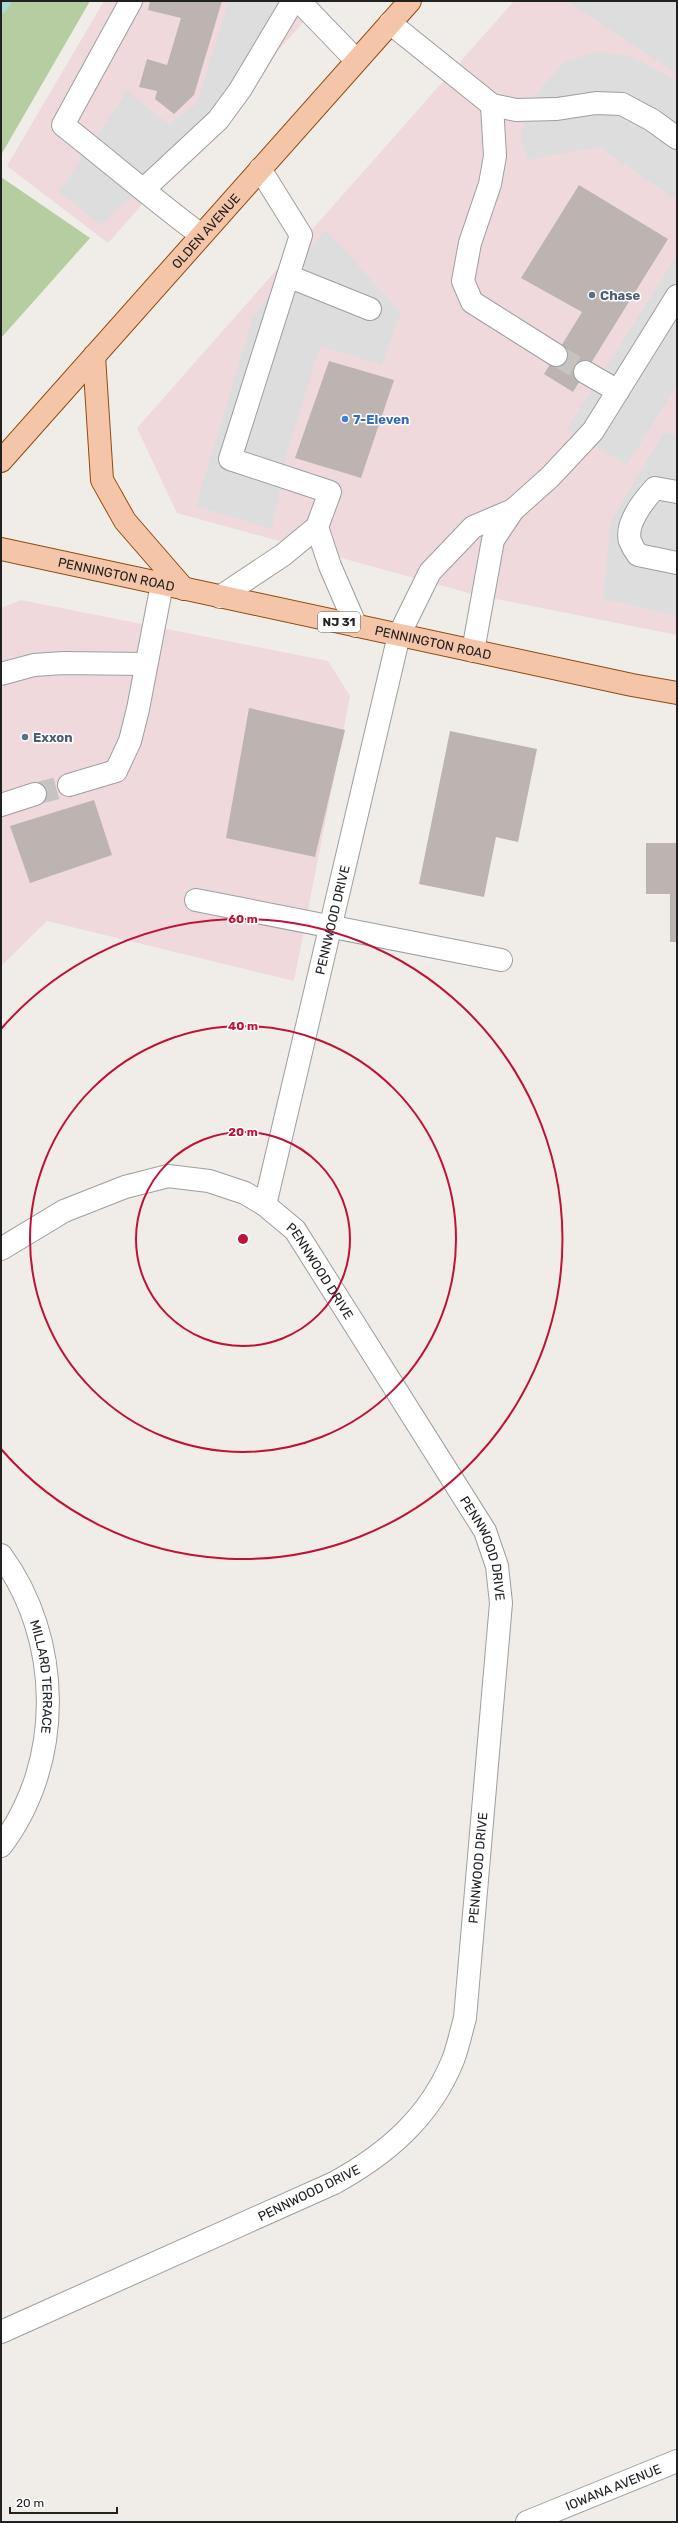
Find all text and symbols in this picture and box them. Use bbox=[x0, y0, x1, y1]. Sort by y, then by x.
street label: OLDEN AVENUE bbox=[168, 190, 243, 271]
place label: Chase bbox=[600, 288, 640, 303]
marker: Chase bbox=[587, 290, 597, 300]
place label: 7-Eleven bbox=[353, 412, 409, 427]
marker: 7-Eleven bbox=[340, 414, 350, 424]
street label: PENNINGTON ROAD bbox=[57, 554, 176, 594]
road number: NJ 31 bbox=[318, 612, 360, 632]
street label: PENNINGTON ROAD bbox=[373, 622, 493, 662]
place label: Exxon bbox=[33, 730, 73, 745]
marker: Exxon bbox=[20, 732, 30, 742]
street label: PENNWOOD DRIVE bbox=[312, 863, 352, 976]
text: 60 m bbox=[228, 912, 258, 926]
text: 40 m bbox=[228, 1019, 258, 1033]
text: 20 m bbox=[228, 1125, 258, 1139]
street label: PENNWOOD DRIVE bbox=[284, 1219, 357, 1322]
centre of rings bbox=[236, 1232, 250, 1246]
street label: PENNWOOD DRIVE bbox=[457, 1493, 508, 1602]
street label: MILLARD TERRACE bbox=[27, 1618, 55, 1735]
street label: PENNWOOD DRIVE bbox=[466, 1812, 490, 1924]
street label: PENNWOOD DRIVE bbox=[255, 2162, 363, 2224]
street label: IOWANA AVENUE bbox=[563, 2461, 663, 2513]
scale bar bbox=[10, 2489, 117, 2515]
text: 20 m bbox=[16, 2496, 44, 2510]

